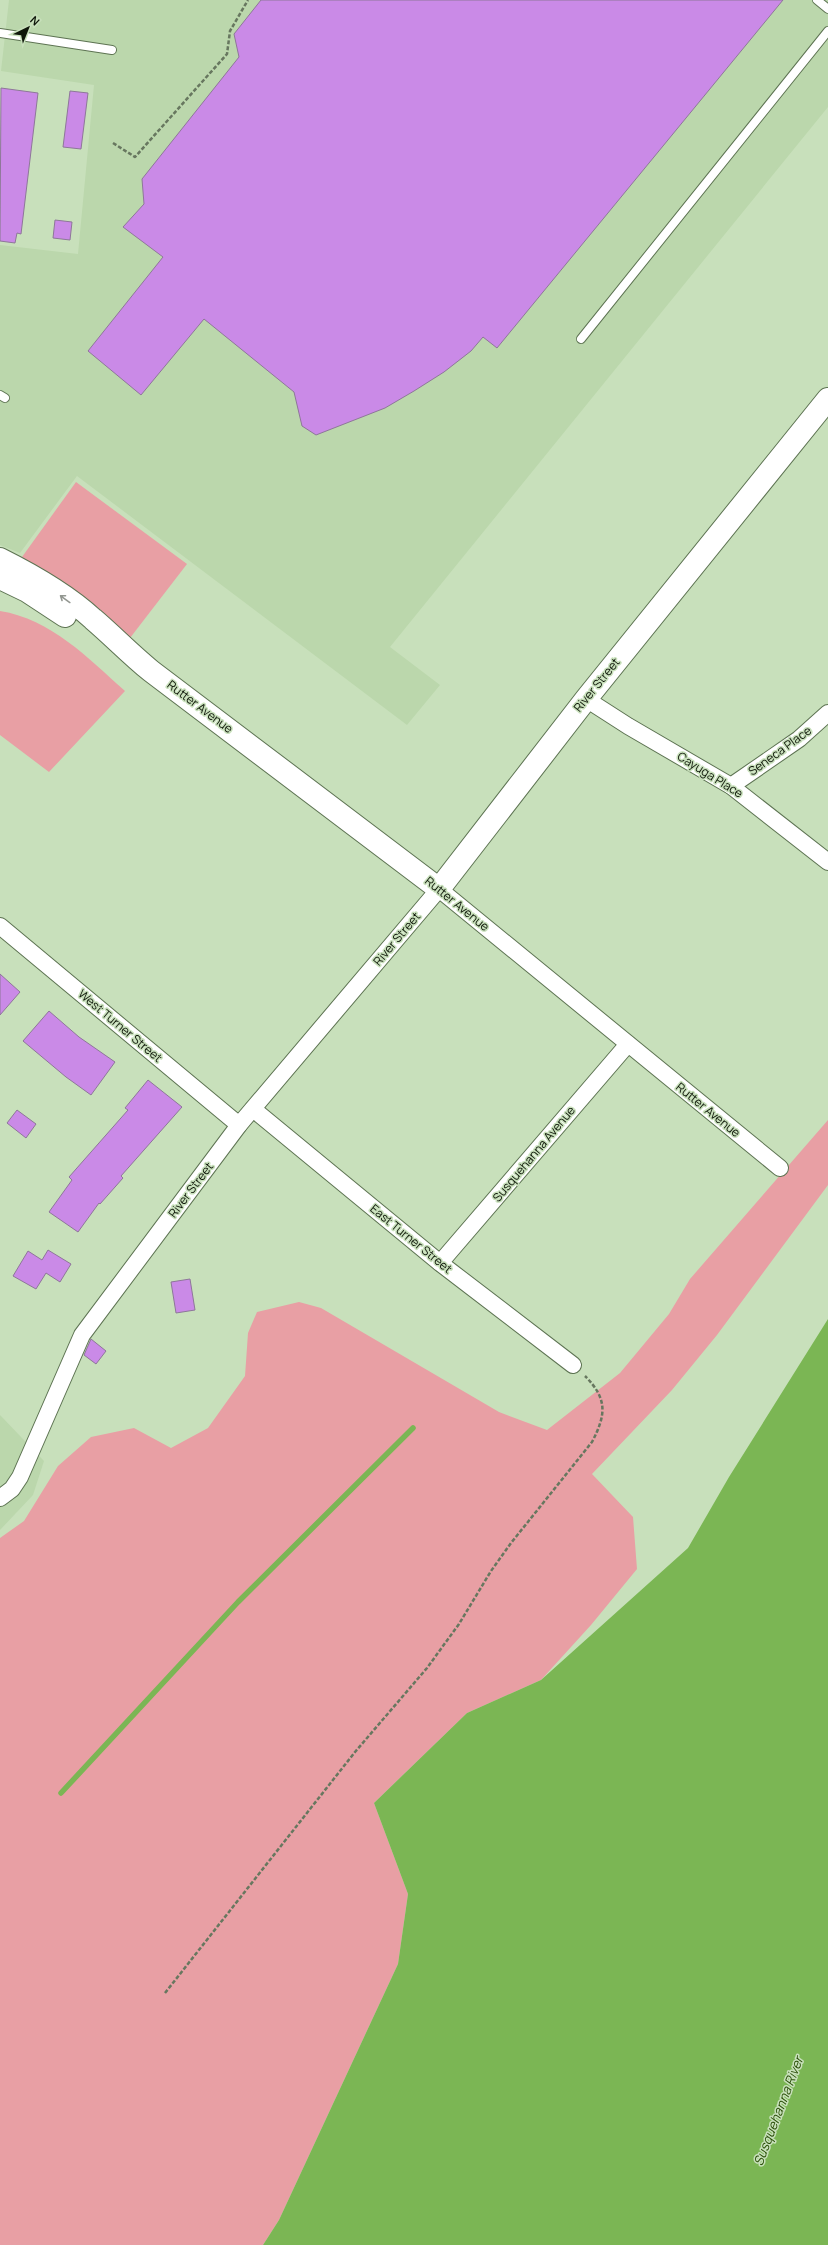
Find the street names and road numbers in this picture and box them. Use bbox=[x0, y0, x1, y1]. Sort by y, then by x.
street label: River Street bbox=[569, 654, 624, 715]
street label: Rutter Avenue bbox=[164, 676, 237, 737]
street label: Seneca Place bbox=[745, 722, 815, 779]
street label: Cayuga Place bbox=[674, 748, 746, 802]
street label: Rutter Avenue bbox=[421, 872, 493, 935]
street label: River Street bbox=[369, 908, 424, 969]
street label: West Turner Street bbox=[75, 985, 166, 1066]
street label: Rutter Avenue bbox=[672, 1078, 744, 1141]
street label: Susquehanna Avenue bbox=[488, 1102, 579, 1205]
street label: River Street bbox=[164, 1158, 217, 1221]
street label: East Turner Street bbox=[367, 1200, 456, 1277]

